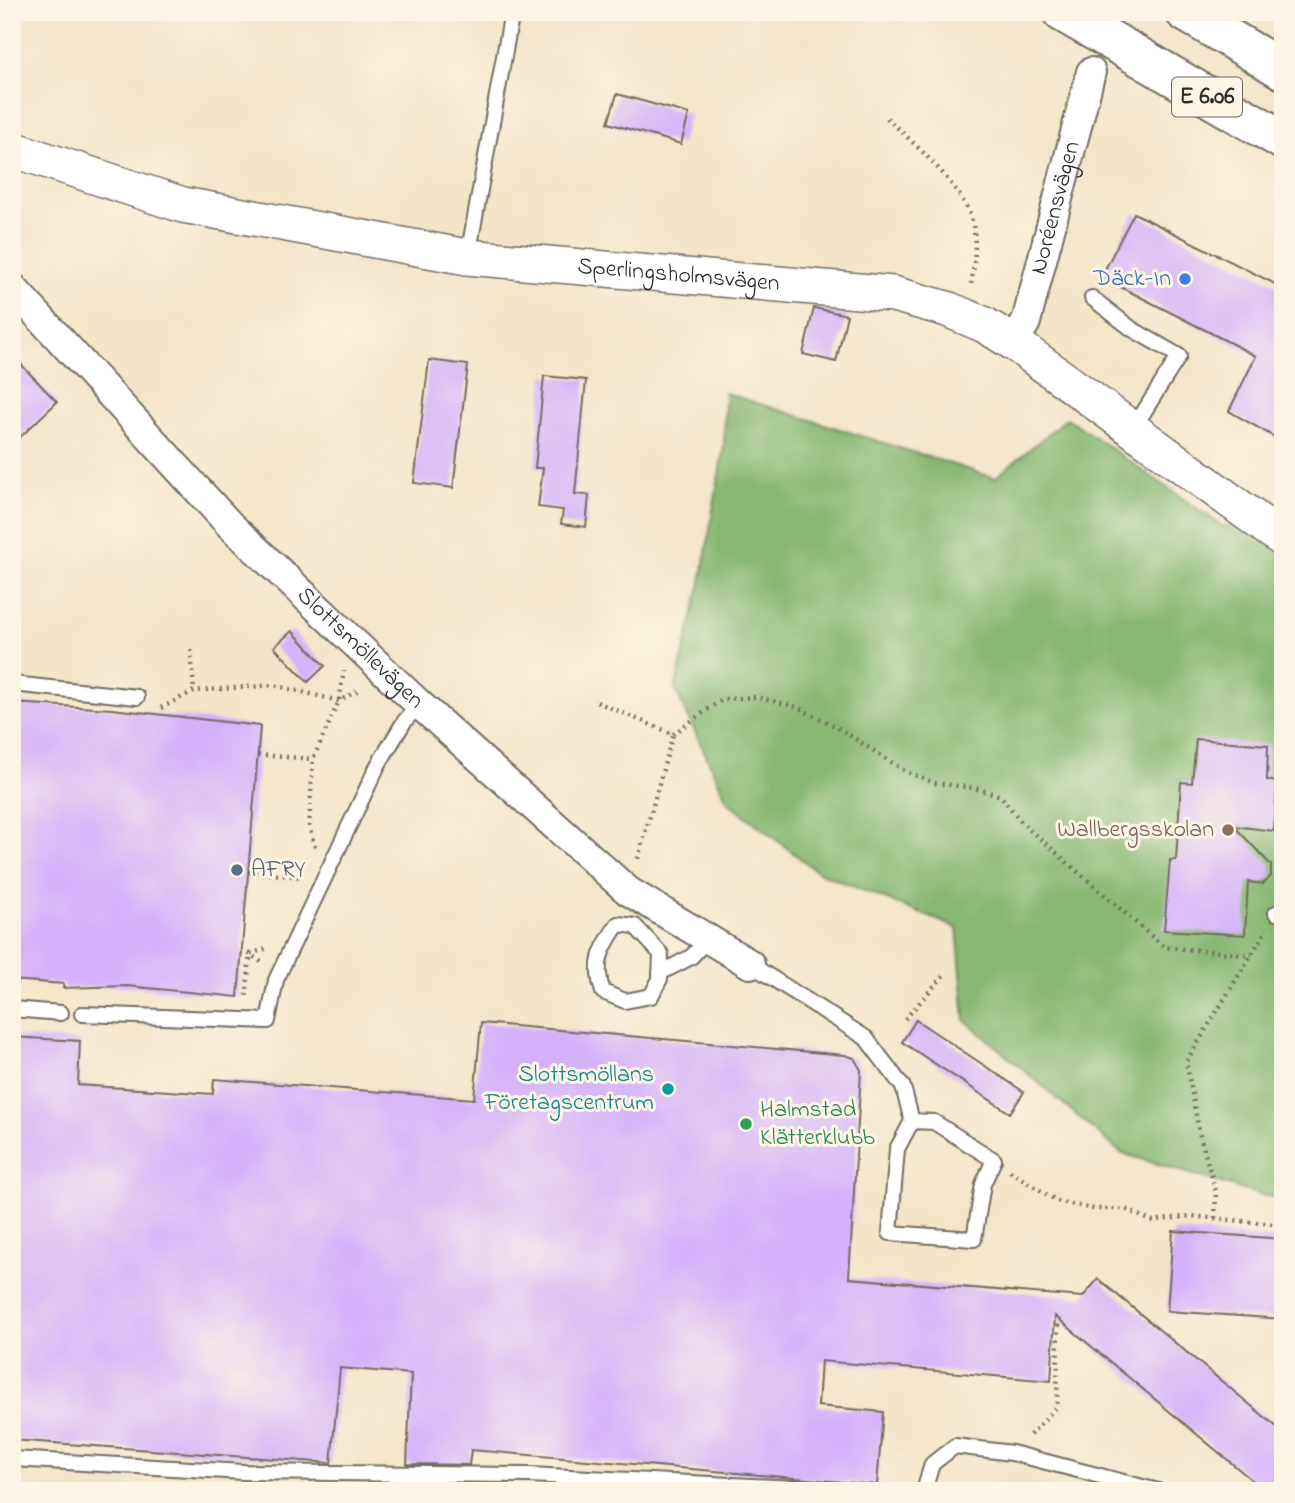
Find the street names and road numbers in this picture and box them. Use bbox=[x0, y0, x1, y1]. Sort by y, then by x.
road number: E 6.06 bbox=[1172, 78, 1242, 116]
street label: Noréensvägen bbox=[1022, 137, 1090, 278]
street label: Sperlingsholmsvägen bbox=[576, 249, 781, 302]
street label: Slottsmöllevägen bbox=[288, 579, 432, 717]

